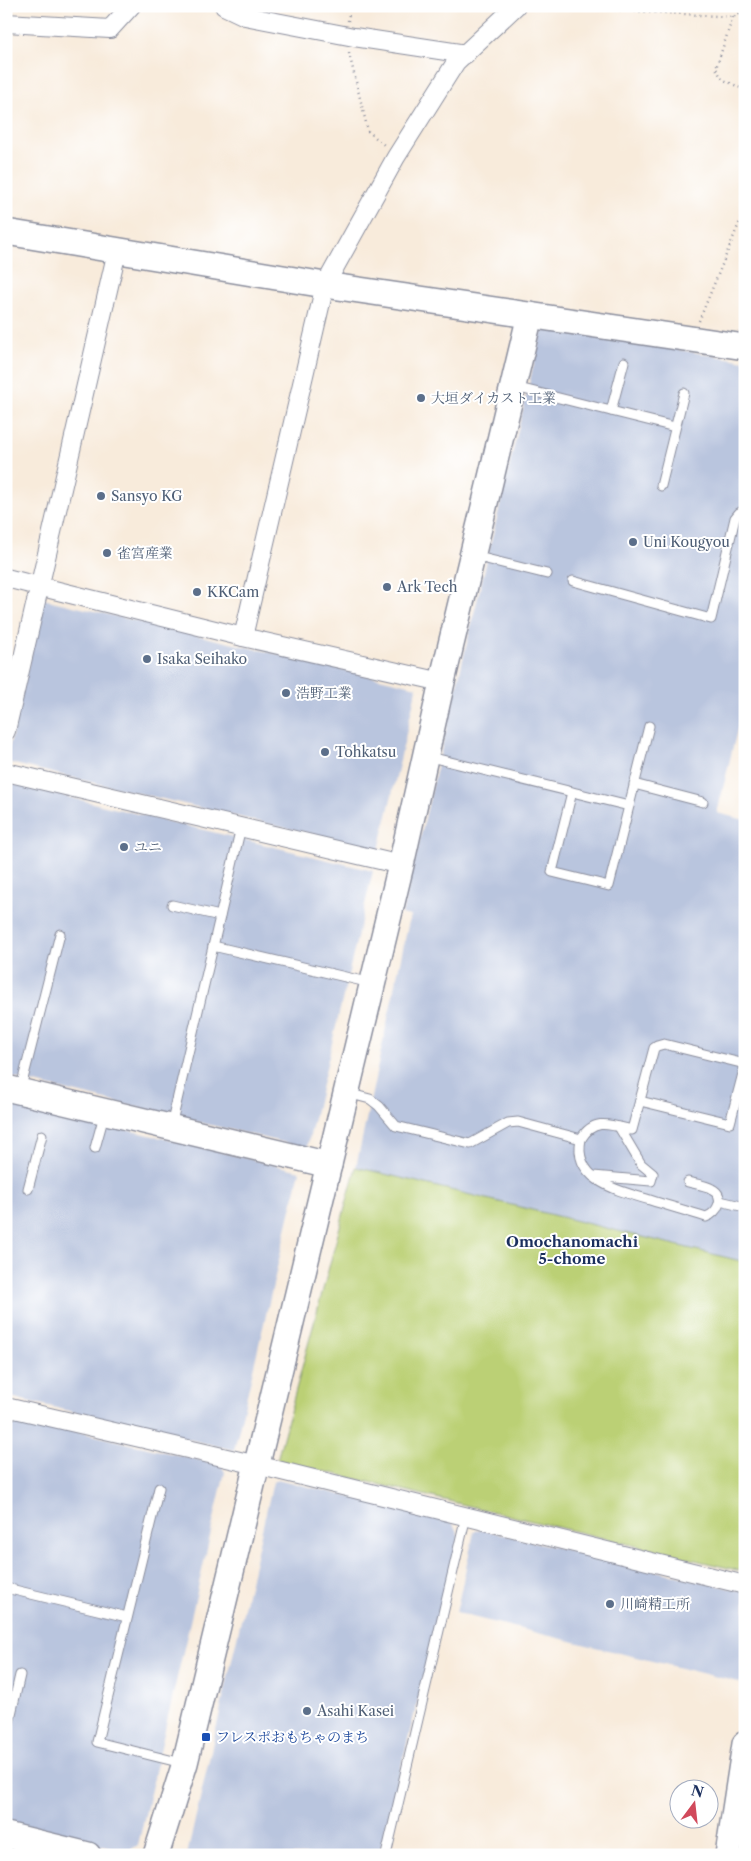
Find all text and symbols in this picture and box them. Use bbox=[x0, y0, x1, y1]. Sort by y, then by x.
place label: 大垣ダイカスト工業 bbox=[431, 389, 556, 407]
marker: 大垣ダイカスト工業 bbox=[415, 392, 427, 404]
place label: Sansyo KG bbox=[111, 487, 183, 505]
marker: Sansyo KG bbox=[95, 490, 107, 502]
place label: Uni Kougyou bbox=[643, 533, 730, 551]
marker: Uni Kougyou bbox=[627, 536, 639, 548]
place label: 雀宮産業 bbox=[117, 544, 173, 562]
marker: 雀宮産業 bbox=[101, 547, 113, 559]
place label: Ark Tech bbox=[396, 578, 458, 596]
marker: Ark Tech bbox=[381, 581, 393, 593]
place label: KKCam bbox=[207, 583, 259, 601]
marker: KKCam bbox=[191, 586, 203, 598]
place label: Isaka Seihako bbox=[157, 650, 247, 668]
marker: Isaka Seihako bbox=[141, 653, 153, 665]
place label: 浩野工業 bbox=[296, 684, 352, 702]
marker: 浩野工業 bbox=[280, 687, 292, 699]
place label: Tohkatsu bbox=[335, 743, 397, 761]
marker: Tohkatsu bbox=[319, 746, 331, 758]
place label: ユニ bbox=[134, 838, 162, 856]
marker: ユニ bbox=[118, 841, 130, 853]
district label: Omochanomachi 5-chome bbox=[506, 1232, 639, 1268]
place label: 川崎精工所 bbox=[620, 1595, 690, 1613]
marker: 川崎精工所 bbox=[604, 1598, 616, 1610]
place label: Asahi Kasei bbox=[316, 1702, 394, 1720]
marker: Asahi Kasei bbox=[301, 1705, 313, 1717]
place label: フレスポおもちゃのまち bbox=[216, 1728, 369, 1746]
marker: フレスポおもちゃのまち bbox=[200, 1731, 212, 1743]
north arrow bbox=[668, 1778, 718, 1828]
text: N bbox=[689, 1781, 706, 1802]

